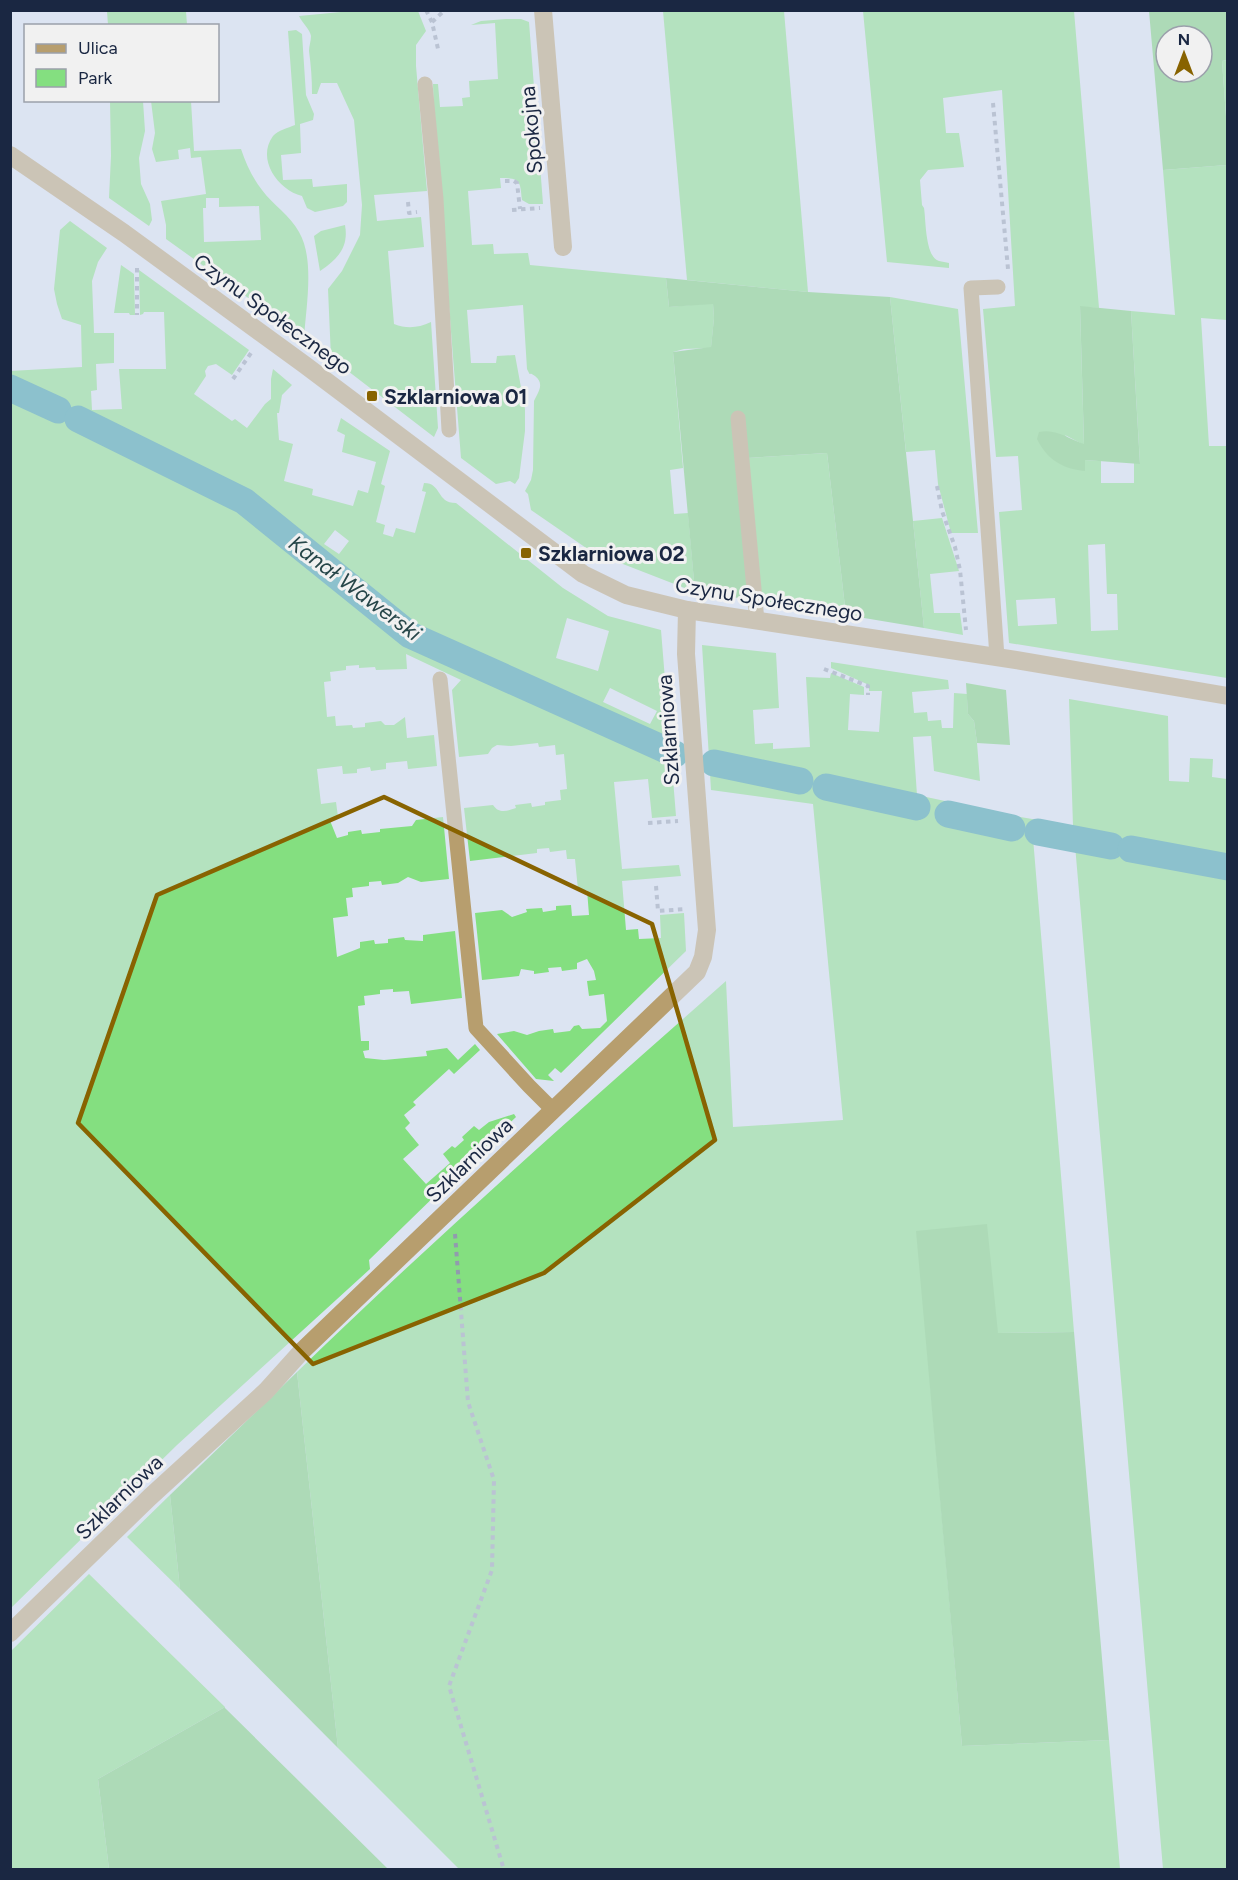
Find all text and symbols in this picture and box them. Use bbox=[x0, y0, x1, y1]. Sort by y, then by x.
legend bbox=[24, 24, 219, 102]
north arrow bbox=[1154, 24, 1214, 84]
text: N bbox=[1178, 30, 1190, 49]
text: Ulica bbox=[78, 37, 118, 59]
text: Park bbox=[78, 67, 113, 89]
street label: Spokojna bbox=[515, 85, 547, 175]
street label: Czynu Społecznego bbox=[189, 248, 357, 380]
place label: Szklarniowa 01 bbox=[384, 384, 527, 409]
marker: Szklarniowa 01 bbox=[365, 389, 379, 403]
water label: Kanał Wawerski bbox=[283, 529, 427, 647]
place label: Szklarniowa 02 bbox=[538, 541, 685, 566]
marker: Szklarniowa 02 bbox=[519, 546, 533, 560]
street label: Czynu Społecznego bbox=[674, 572, 864, 626]
street label: Szklarniowa bbox=[652, 674, 684, 786]
street label: Szklarniowa bbox=[420, 1112, 518, 1208]
street label: Szklarniowa bbox=[70, 1449, 168, 1545]

